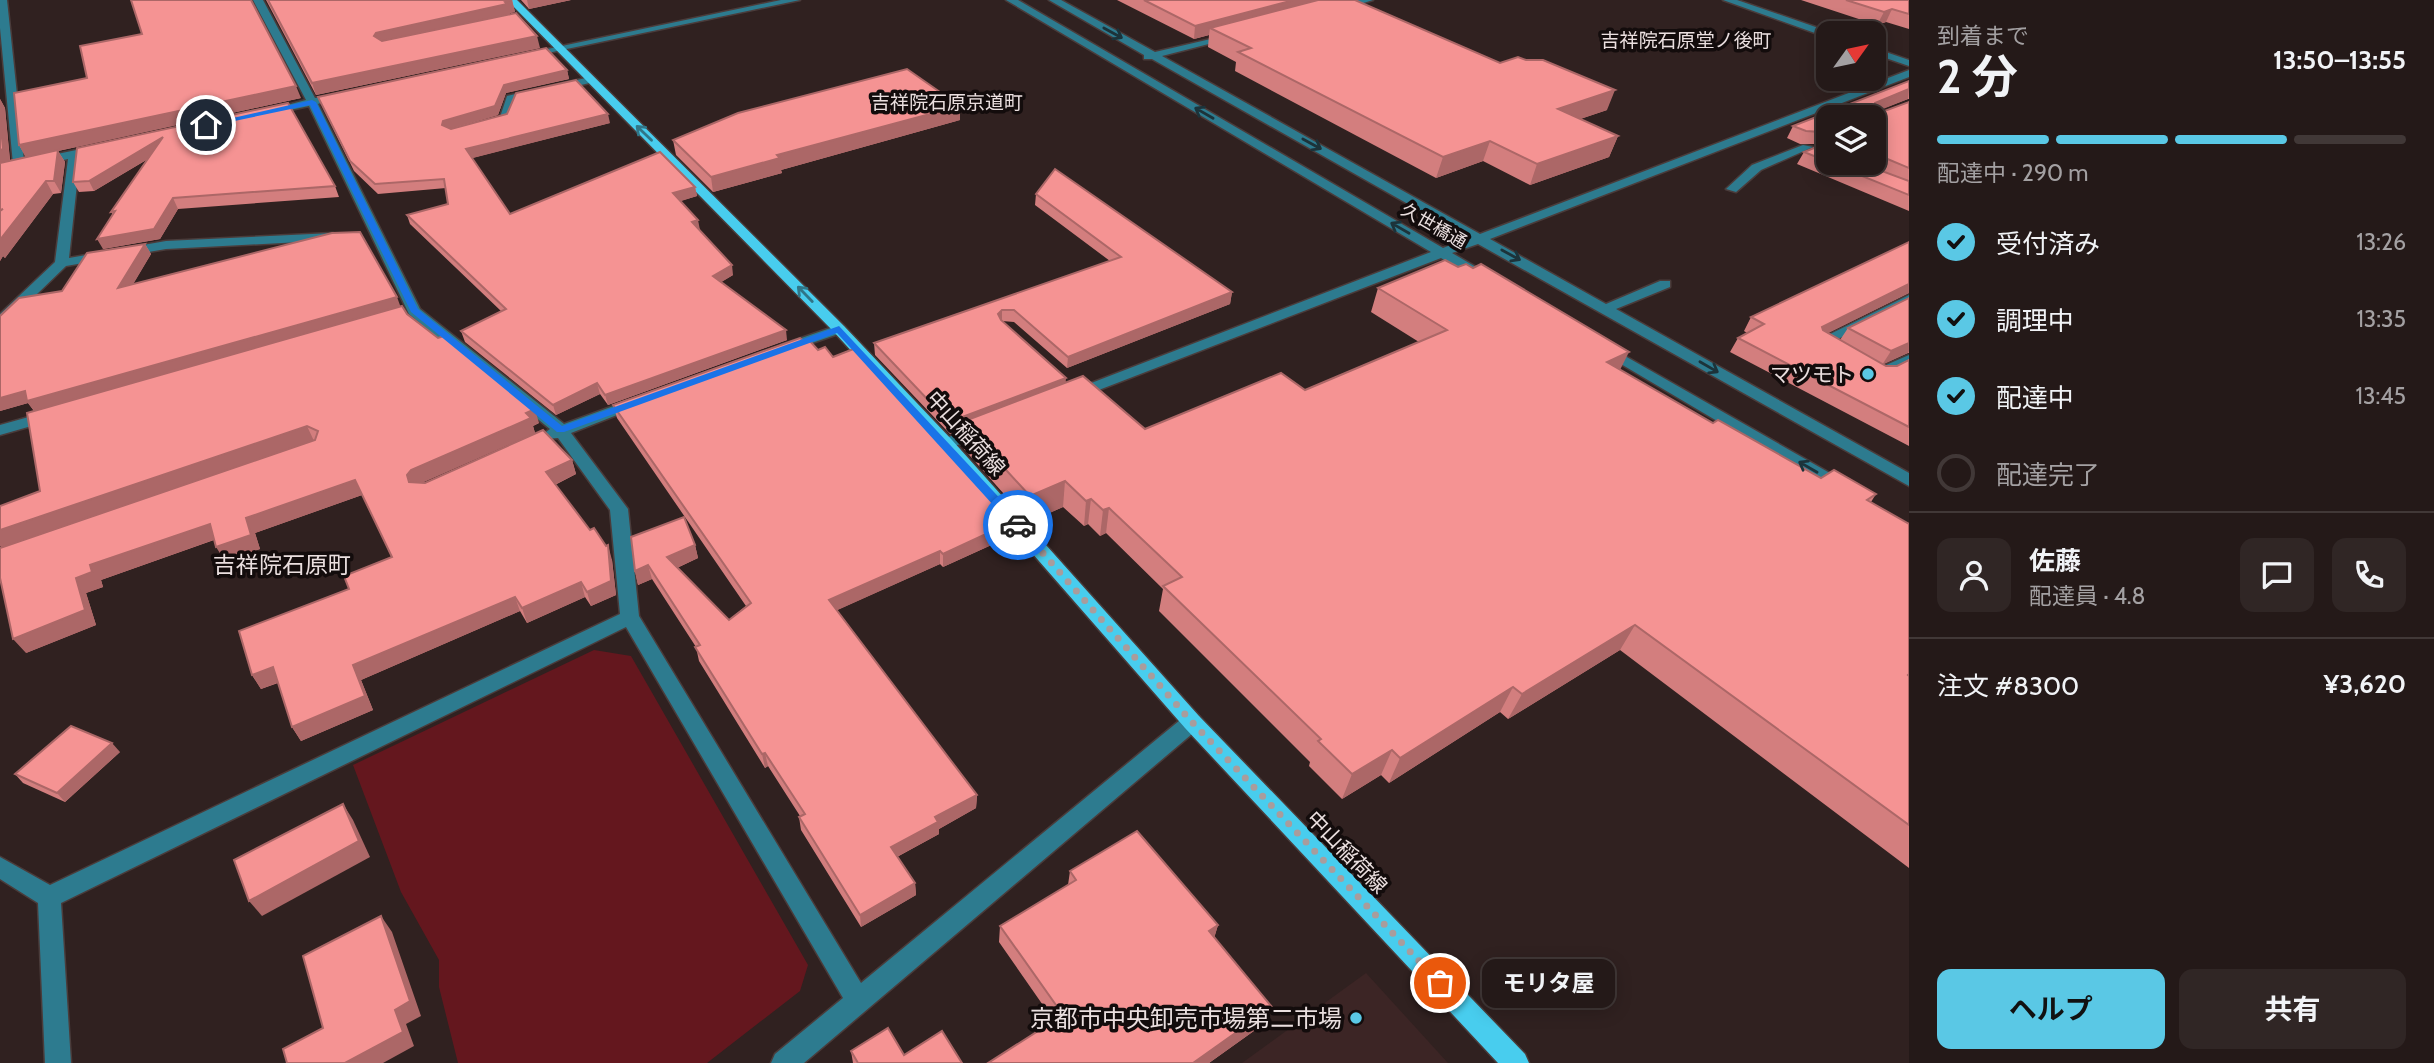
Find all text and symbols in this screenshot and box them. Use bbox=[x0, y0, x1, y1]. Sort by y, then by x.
north arrow bbox=[1816, 21, 1886, 91]
map controls bbox=[1816, 21, 1886, 175]
text: 到着まで bbox=[1937, 22, 2029, 50]
one-way arrow bbox=[1103, 26, 1123, 40]
district label: 吉祥院石原堂ノ後町 bbox=[1600, 29, 1772, 52]
text: 13:50–13:55 bbox=[2273, 44, 2406, 76]
text: 2 分 bbox=[1937, 49, 2018, 105]
district label: 吉祥院石原京道町 bbox=[871, 91, 1023, 114]
pin bbox=[176, 95, 236, 155]
button: layers bbox=[1816, 105, 1886, 175]
icon: home bbox=[187, 106, 225, 144]
one-way arrow bbox=[1195, 106, 1215, 120]
one-way arrow bbox=[635, 124, 652, 141]
one-way arrow bbox=[1301, 138, 1322, 151]
text: 配達中 · 290 m bbox=[1937, 159, 2088, 187]
street label: 久世橋通 bbox=[1397, 198, 1471, 254]
one-way arrow bbox=[1391, 221, 1411, 235]
icon: check bbox=[1937, 223, 1975, 261]
text: 受付済み bbox=[1996, 228, 2100, 260]
text: 13:26 bbox=[2356, 228, 2406, 256]
one-way arrow bbox=[1500, 248, 1520, 262]
one-way arrow bbox=[796, 285, 813, 302]
icon: check bbox=[1937, 300, 1975, 338]
text: 調理中 bbox=[1996, 305, 2074, 337]
text: 13:35 bbox=[2356, 305, 2406, 333]
one-way arrow bbox=[1698, 360, 1718, 374]
place label: マツモト bbox=[1770, 362, 1854, 387]
marker: マツモト bbox=[1860, 366, 1876, 382]
icon: check bbox=[1937, 377, 1975, 415]
text: 配達中 bbox=[1996, 382, 2074, 414]
text: 13:45 bbox=[2356, 382, 2406, 410]
street label: 中山稲荷線 bbox=[922, 386, 1010, 480]
text: 配達完了 bbox=[1996, 459, 2100, 491]
one-way arrow bbox=[1798, 460, 1818, 474]
courier bbox=[983, 490, 1053, 560]
icon: car bbox=[999, 506, 1037, 544]
button: person bbox=[1937, 538, 2011, 612]
button: chat bbox=[2240, 538, 2314, 612]
button: phone bbox=[2332, 538, 2406, 612]
text: 佐藤 bbox=[2029, 545, 2081, 577]
district label: 吉祥院石原町 bbox=[213, 551, 351, 579]
text: 配達員 · 4.8 bbox=[2029, 582, 2146, 610]
text: ¥3,620 bbox=[2324, 668, 2406, 700]
text: 注文 #8300 bbox=[1937, 670, 2079, 702]
street label: 中山稲荷線 bbox=[1302, 806, 1392, 898]
pin bbox=[1410, 953, 1470, 1013]
callout: モリタ屋 bbox=[1482, 958, 1615, 1007]
icon: bag bbox=[1421, 964, 1459, 1002]
text: モリタ屋 bbox=[1503, 969, 1595, 997]
button: ヘルプ bbox=[1937, 969, 2165, 1049]
button: 共有 bbox=[2179, 969, 2406, 1049]
place label: 京都市中央卸売市場第二市場 bbox=[1030, 1004, 1342, 1033]
marker: 京都市中央卸売市場第二市場 bbox=[1348, 1010, 1364, 1026]

